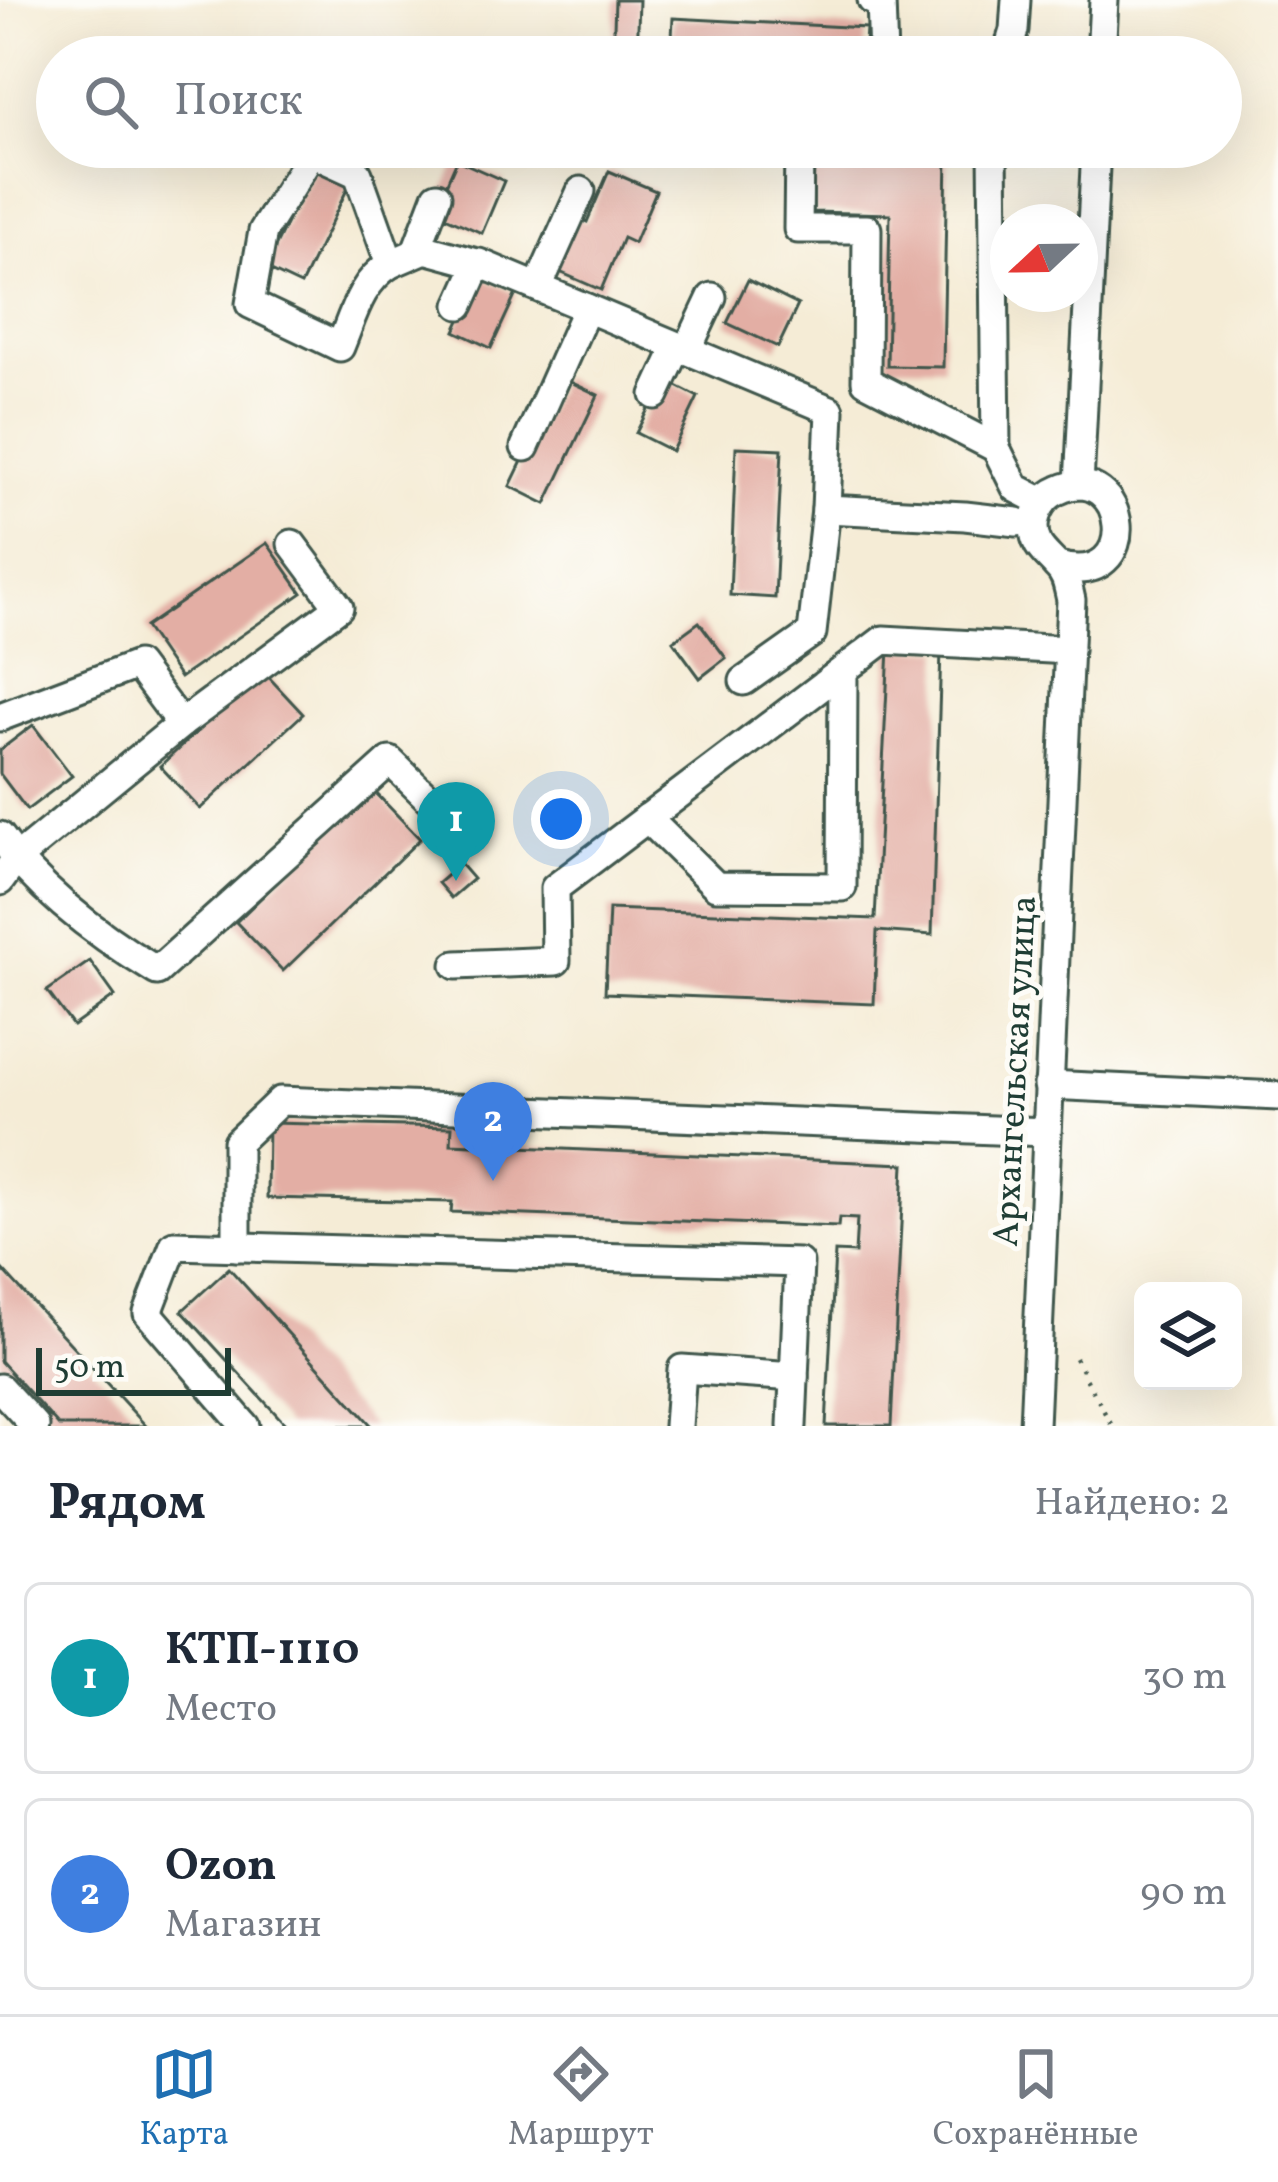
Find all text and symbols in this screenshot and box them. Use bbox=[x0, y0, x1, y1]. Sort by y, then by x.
search box bbox=[36, 36, 1242, 168]
icon: search bbox=[78, 69, 144, 135]
text: Поиск bbox=[174, 71, 303, 134]
north arrow bbox=[990, 204, 1098, 312]
pin: 1 bbox=[417, 782, 495, 881]
your location bbox=[531, 789, 591, 849]
street label: Архангельская улица bbox=[983, 894, 1051, 1248]
pin: 2 bbox=[454, 1082, 532, 1181]
map controls bbox=[1134, 1282, 1242, 1390]
button: layers bbox=[1134, 1282, 1242, 1390]
scale bar bbox=[36, 1342, 231, 1395]
text: 50 m bbox=[54, 1346, 125, 1392]
text: Рядом bbox=[48, 1469, 206, 1540]
text: Найдено: 2 bbox=[1034, 1477, 1230, 1531]
text: КТП-1110 bbox=[165, 1620, 359, 1683]
text: 1 bbox=[82, 1651, 98, 1705]
text: 30 m bbox=[1142, 1651, 1227, 1705]
text: Место bbox=[165, 1683, 277, 1737]
text: Ozon bbox=[165, 1836, 277, 1899]
text: 2 bbox=[80, 1867, 100, 1921]
text: 90 m bbox=[1140, 1867, 1227, 1921]
text: Магазин bbox=[165, 1899, 322, 1953]
tab: Карта bbox=[139, 2041, 229, 2159]
tab: Маршрут bbox=[508, 2041, 654, 2159]
tab: Сохранённые bbox=[933, 2041, 1138, 2159]

